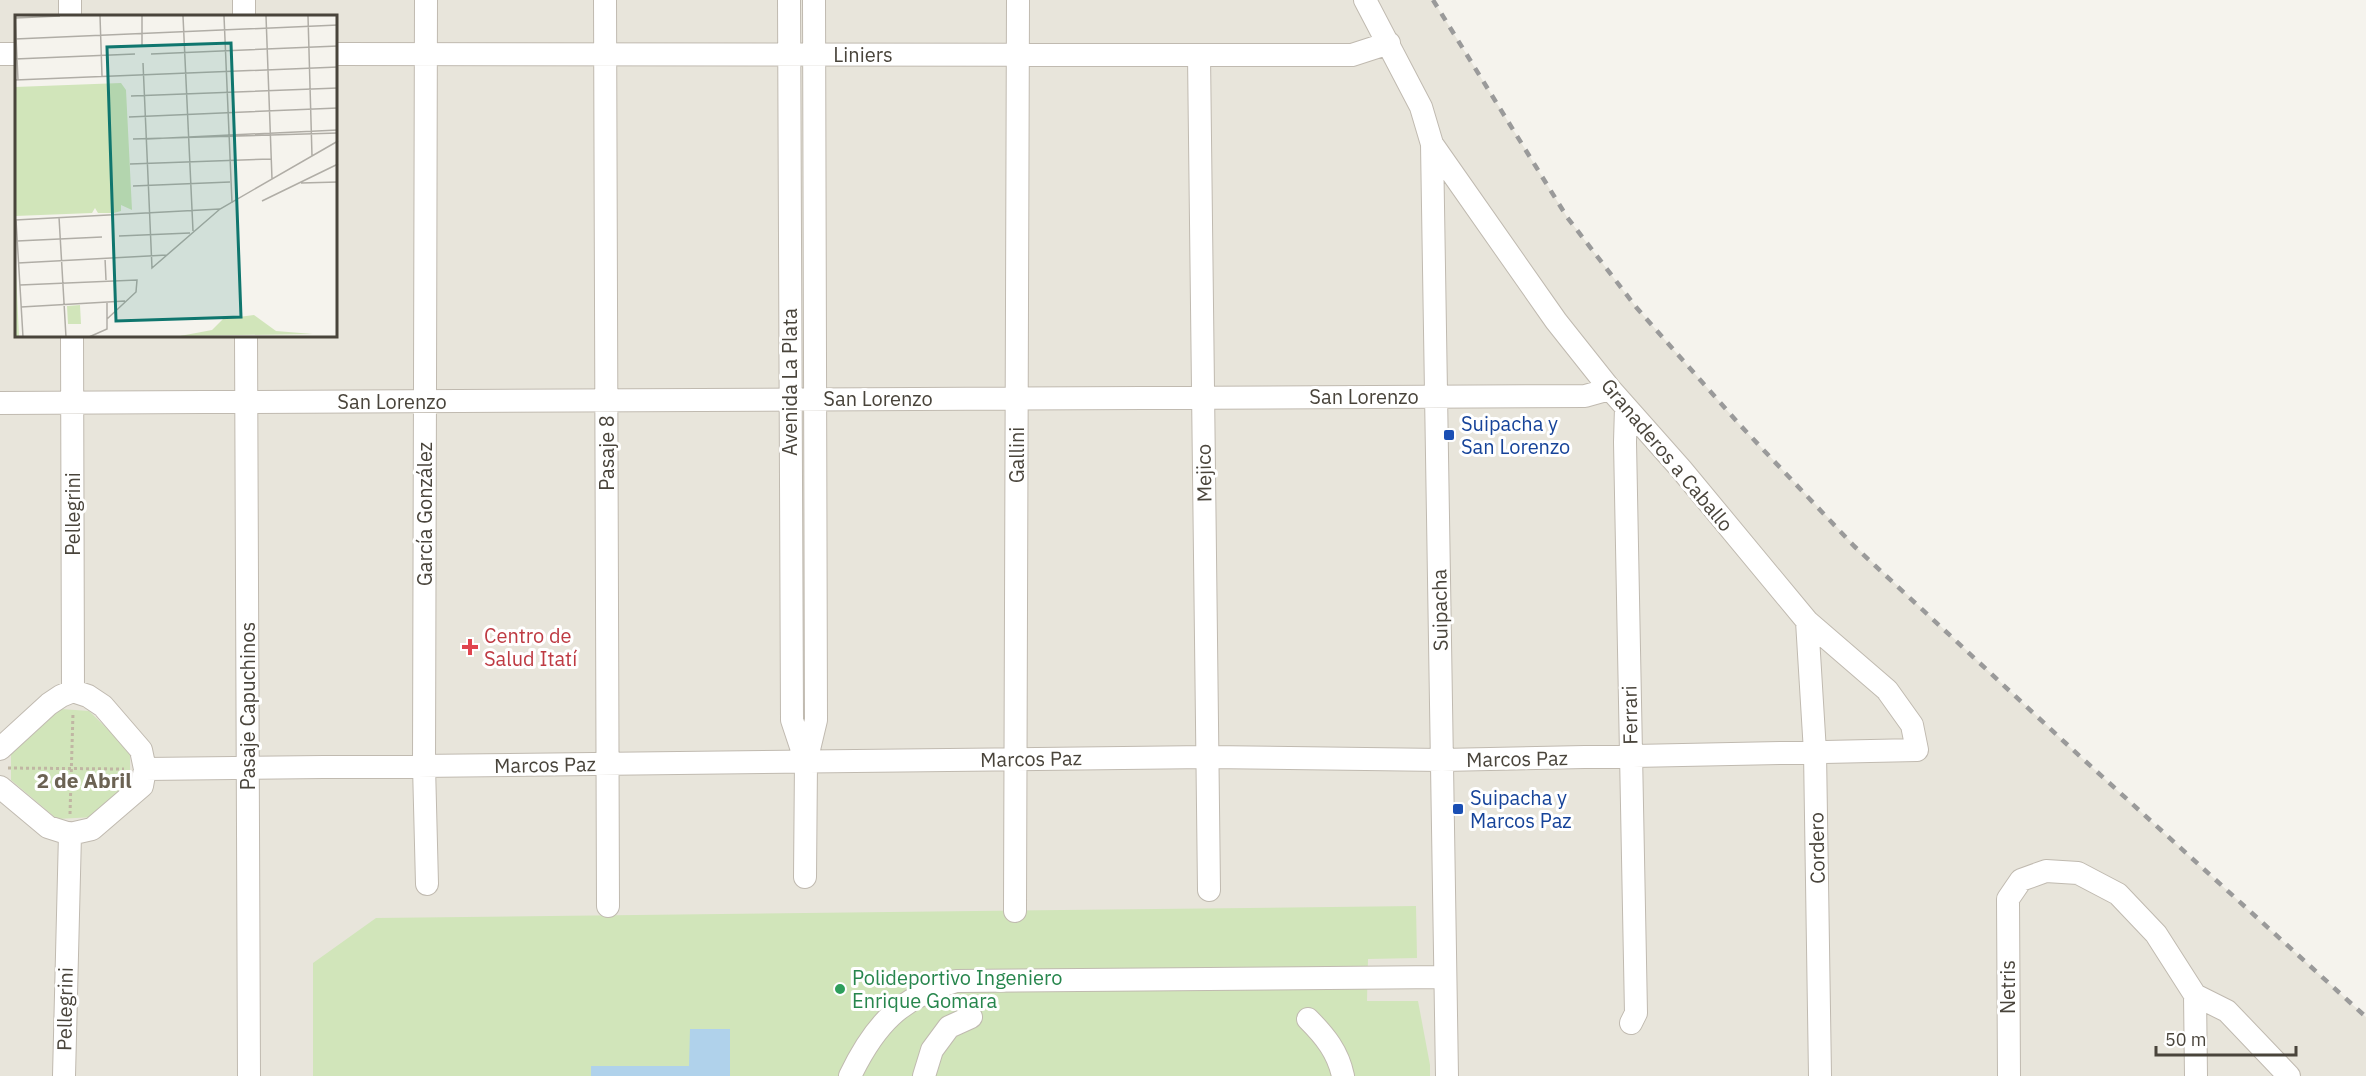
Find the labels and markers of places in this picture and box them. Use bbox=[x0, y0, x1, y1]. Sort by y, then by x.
place label: Suipacha y San Lorenzo bbox=[1461, 410, 1570, 460]
marker: Suipacha y San Lorenzo bbox=[1442, 428, 1456, 442]
place label: Centro de Salud Itatí bbox=[484, 622, 577, 672]
marker: Centro de Salud Itatí bbox=[461, 638, 479, 656]
place label: Suipacha y Marcos Paz bbox=[1470, 784, 1572, 834]
marker: Suipacha y Marcos Paz bbox=[1451, 802, 1465, 816]
place label: Polideportivo Ingeniero Enrique Gomara bbox=[852, 964, 1062, 1014]
marker: Polideportivo Ingeniero Enrique Gomara bbox=[833, 982, 847, 996]

